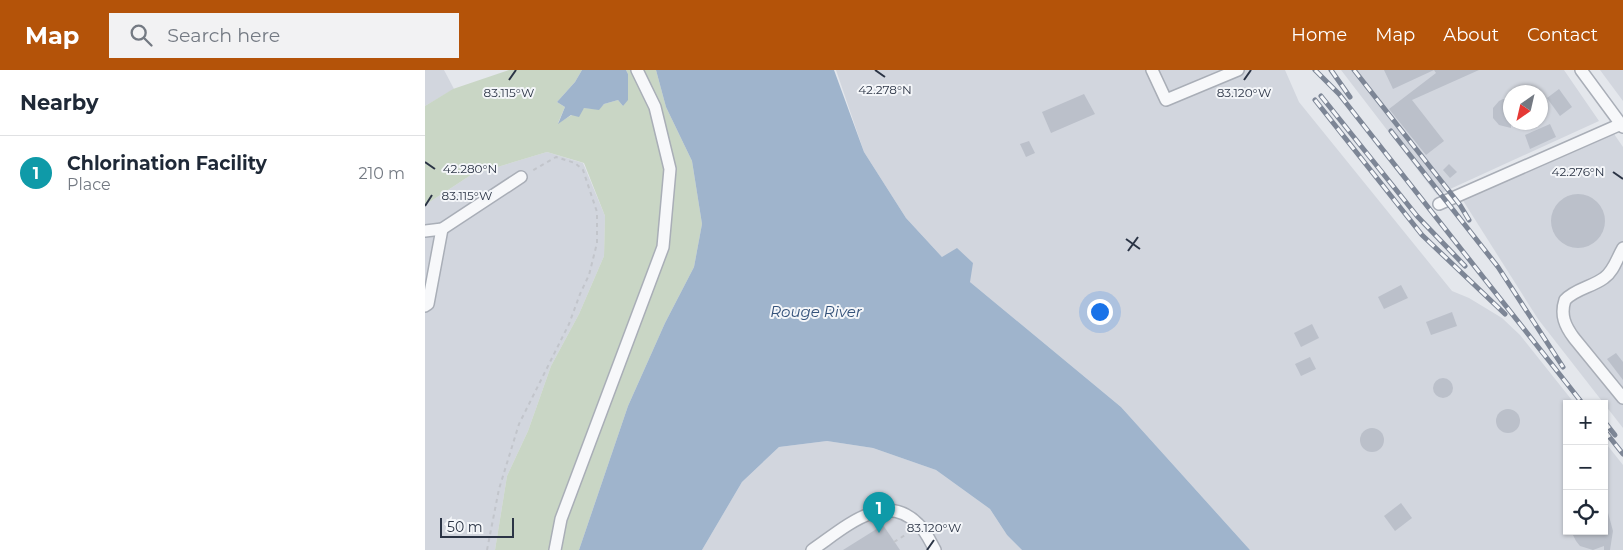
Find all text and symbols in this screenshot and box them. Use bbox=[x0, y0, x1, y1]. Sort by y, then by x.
search box bbox=[109, 13, 459, 58]
text: Map bbox=[25, 21, 79, 50]
icon: search bbox=[127, 21, 155, 49]
text: Search here bbox=[167, 24, 280, 47]
text: Home bbox=[1291, 24, 1347, 46]
text: Map bbox=[1375, 24, 1415, 46]
text: About bbox=[1443, 24, 1499, 46]
text: Contact bbox=[1527, 24, 1598, 46]
text: 42.278°N bbox=[858, 82, 912, 97]
text: 83.115°W bbox=[484, 85, 534, 100]
text: 83.120°W bbox=[1217, 85, 1271, 100]
north arrow bbox=[1503, 85, 1548, 130]
text: Nearby bbox=[20, 90, 99, 115]
text: Chlorination Facility bbox=[67, 152, 267, 175]
text: 42.280°N bbox=[443, 161, 497, 176]
text: 1 bbox=[33, 164, 39, 183]
text: 210 m bbox=[358, 164, 405, 183]
text: 42.276°N bbox=[1552, 164, 1604, 179]
text: Place bbox=[67, 175, 111, 194]
text: 83.115°W bbox=[442, 188, 492, 203]
your location bbox=[1087, 299, 1113, 325]
water label: Rouge River bbox=[770, 302, 863, 321]
map controls bbox=[1563, 400, 1608, 535]
button: + bbox=[1563, 400, 1608, 445]
button: − bbox=[1563, 445, 1608, 490]
button: locate bbox=[1563, 490, 1608, 535]
pin: 1 bbox=[863, 492, 895, 533]
scale bar bbox=[440, 515, 514, 538]
text: 50 m bbox=[447, 518, 483, 536]
text: 83.120°W bbox=[907, 520, 961, 535]

